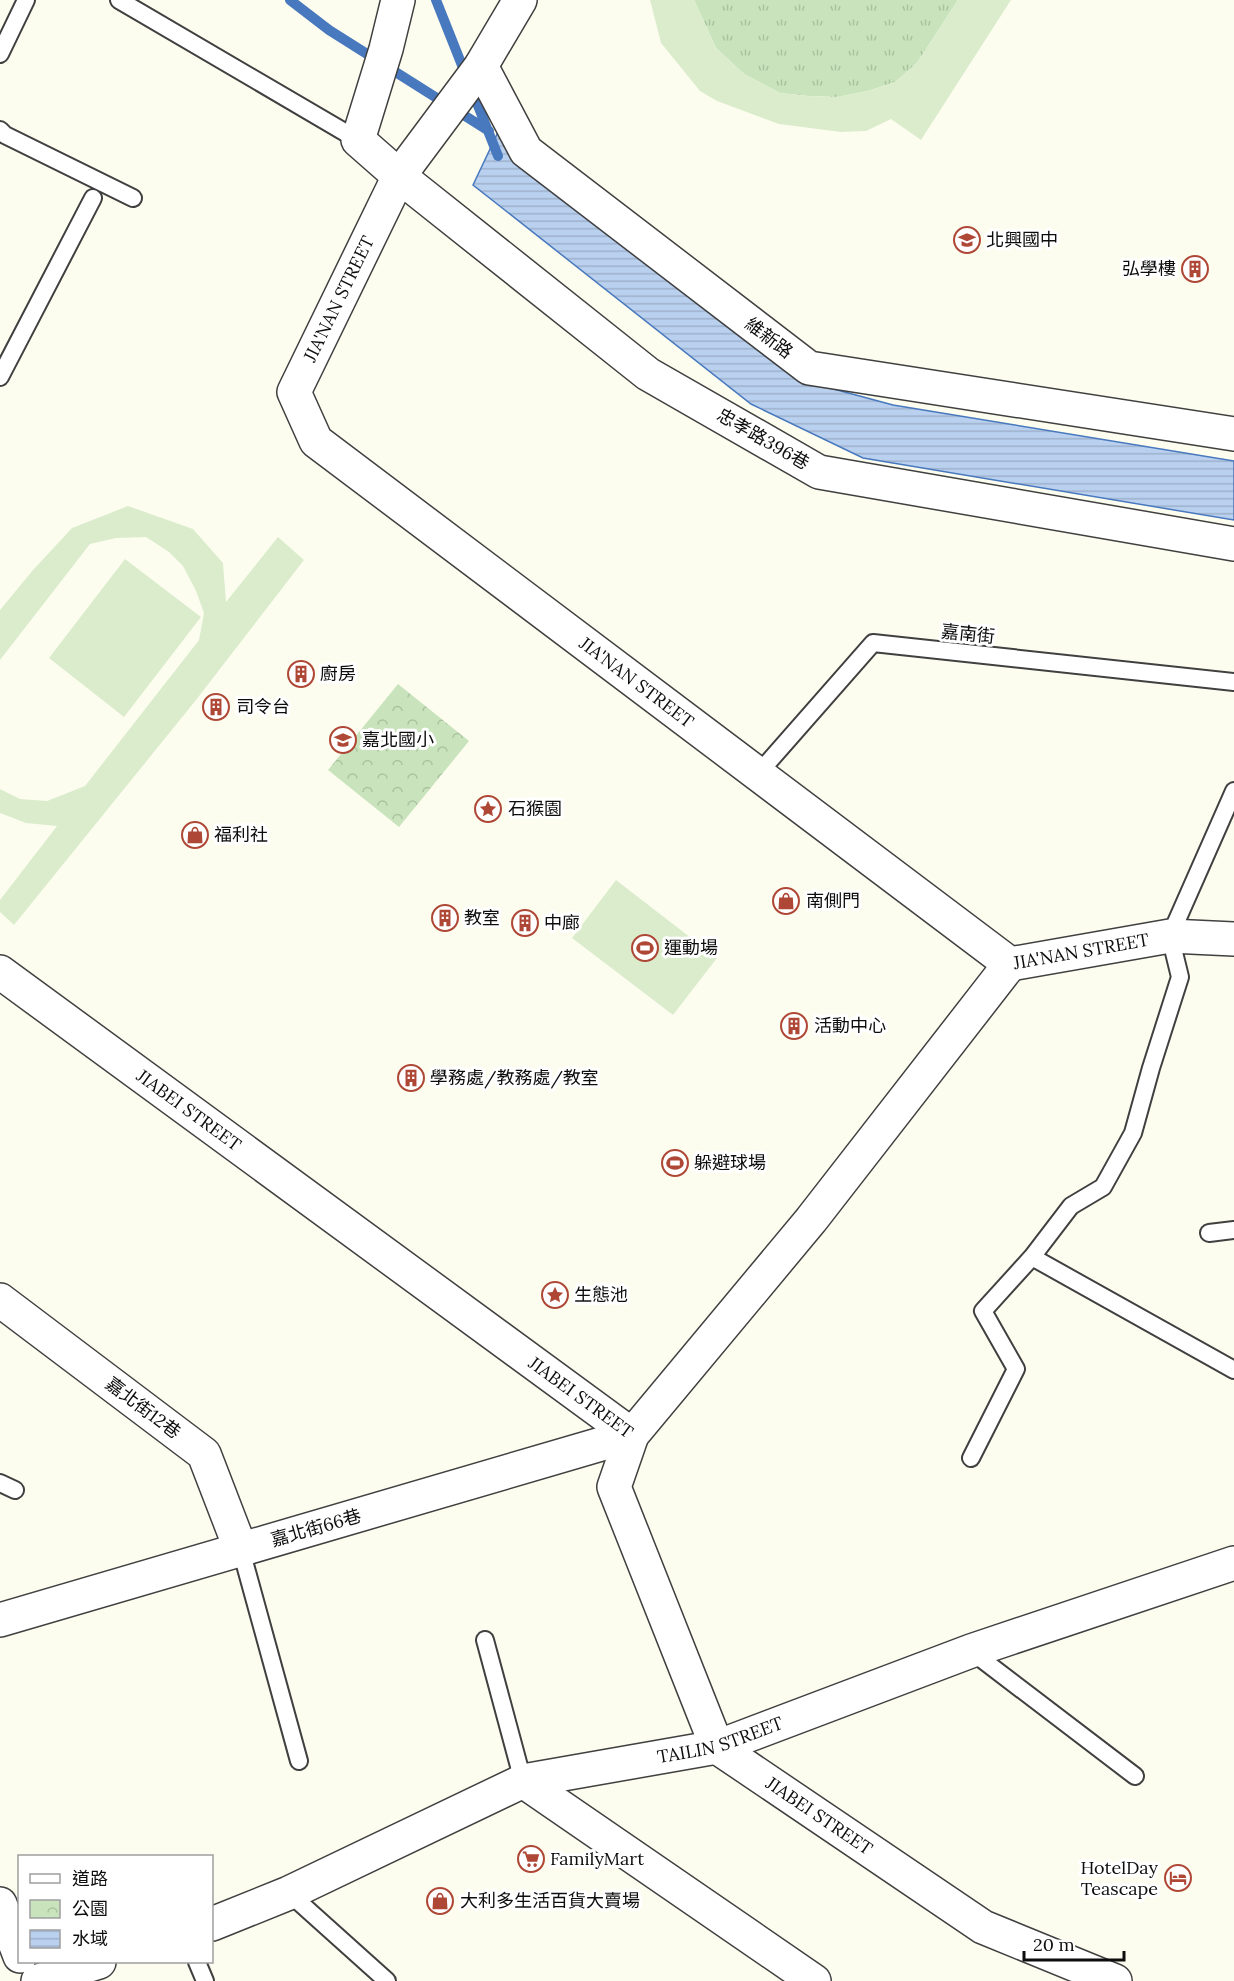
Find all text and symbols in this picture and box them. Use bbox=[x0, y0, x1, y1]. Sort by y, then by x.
school or university icon: 北興國中 bbox=[952, 225, 982, 255]
place label: 北興國中 bbox=[986, 228, 1058, 251]
street label: JIA'NAN STREET bbox=[298, 232, 379, 366]
building icon: 弘學樓 bbox=[1180, 254, 1210, 284]
place label: 弘學樓 bbox=[1122, 257, 1176, 280]
street label: 維新路 bbox=[741, 312, 798, 363]
street label: 忠孝路396巷 bbox=[713, 403, 814, 474]
street label: 嘉南街 bbox=[940, 619, 996, 648]
street label: JIA'NAN STREET bbox=[574, 631, 699, 733]
building icon: 廚房 bbox=[286, 659, 316, 689]
place label: 廚房 bbox=[320, 662, 356, 685]
building icon: 司令台 bbox=[201, 692, 231, 722]
place label: 司令台 bbox=[236, 695, 290, 718]
school or university icon: 嘉北國小 bbox=[328, 725, 358, 755]
place label: 嘉北國小 bbox=[362, 728, 434, 751]
place icon: 石猴園 bbox=[473, 794, 503, 824]
place label: 石猴園 bbox=[508, 797, 562, 820]
shop icon: 福利社 bbox=[180, 820, 210, 850]
place label: 福利社 bbox=[214, 823, 268, 846]
shop icon: 南側門 bbox=[771, 886, 801, 916]
place label: 南側門 bbox=[806, 889, 860, 912]
building icon: 教室 bbox=[430, 903, 460, 933]
place label: 教室 bbox=[464, 906, 500, 929]
building icon: 中廊 bbox=[510, 908, 540, 938]
place label: 中廊 bbox=[544, 911, 580, 934]
street label: JIA'NAN STREET bbox=[1010, 928, 1151, 974]
sports icon: 運動場 bbox=[630, 933, 660, 963]
place label: 運動場 bbox=[664, 936, 718, 959]
building icon: 活動中心 bbox=[779, 1011, 809, 1041]
place label: 活動中心 bbox=[814, 1014, 886, 1037]
street label: JIABEI STREET bbox=[131, 1063, 246, 1156]
building icon: 學務處/教務處/教室 bbox=[396, 1063, 426, 1093]
place label: 學務處/教務處/教室 bbox=[430, 1066, 599, 1089]
sports icon: 躲避球場 bbox=[660, 1148, 690, 1178]
place label: 躲避球場 bbox=[694, 1151, 766, 1174]
place icon: 生態池 bbox=[540, 1280, 570, 1310]
place label: 生態池 bbox=[574, 1283, 628, 1306]
street label: JIABEI STREET bbox=[523, 1351, 638, 1443]
street label: 嘉北街12巷 bbox=[101, 1372, 185, 1443]
street label: 嘉北街66巷 bbox=[268, 1504, 364, 1551]
street label: TAILIN STREET bbox=[655, 1711, 787, 1768]
street label: JIABEI STREET bbox=[761, 1771, 878, 1860]
supermarket icon: FamilyMart bbox=[516, 1844, 546, 1874]
place label: FamilyMart bbox=[550, 1847, 644, 1870]
legend bbox=[18, 1855, 213, 1963]
place label: HotelDay Teascape bbox=[1080, 1856, 1158, 1900]
hotel icon: HotelDay Teascape bbox=[1163, 1863, 1193, 1893]
text: 道路 bbox=[72, 1867, 108, 1890]
shop icon: 大利多生活百貨大賣場 bbox=[425, 1886, 455, 1916]
place label: 大利多生活百貨大賣場 bbox=[460, 1889, 640, 1912]
text: 公園 bbox=[72, 1897, 108, 1920]
scale bar bbox=[1024, 1924, 1124, 1962]
text: 水域 bbox=[72, 1927, 108, 1950]
text: 20 m bbox=[1033, 1933, 1075, 1956]

